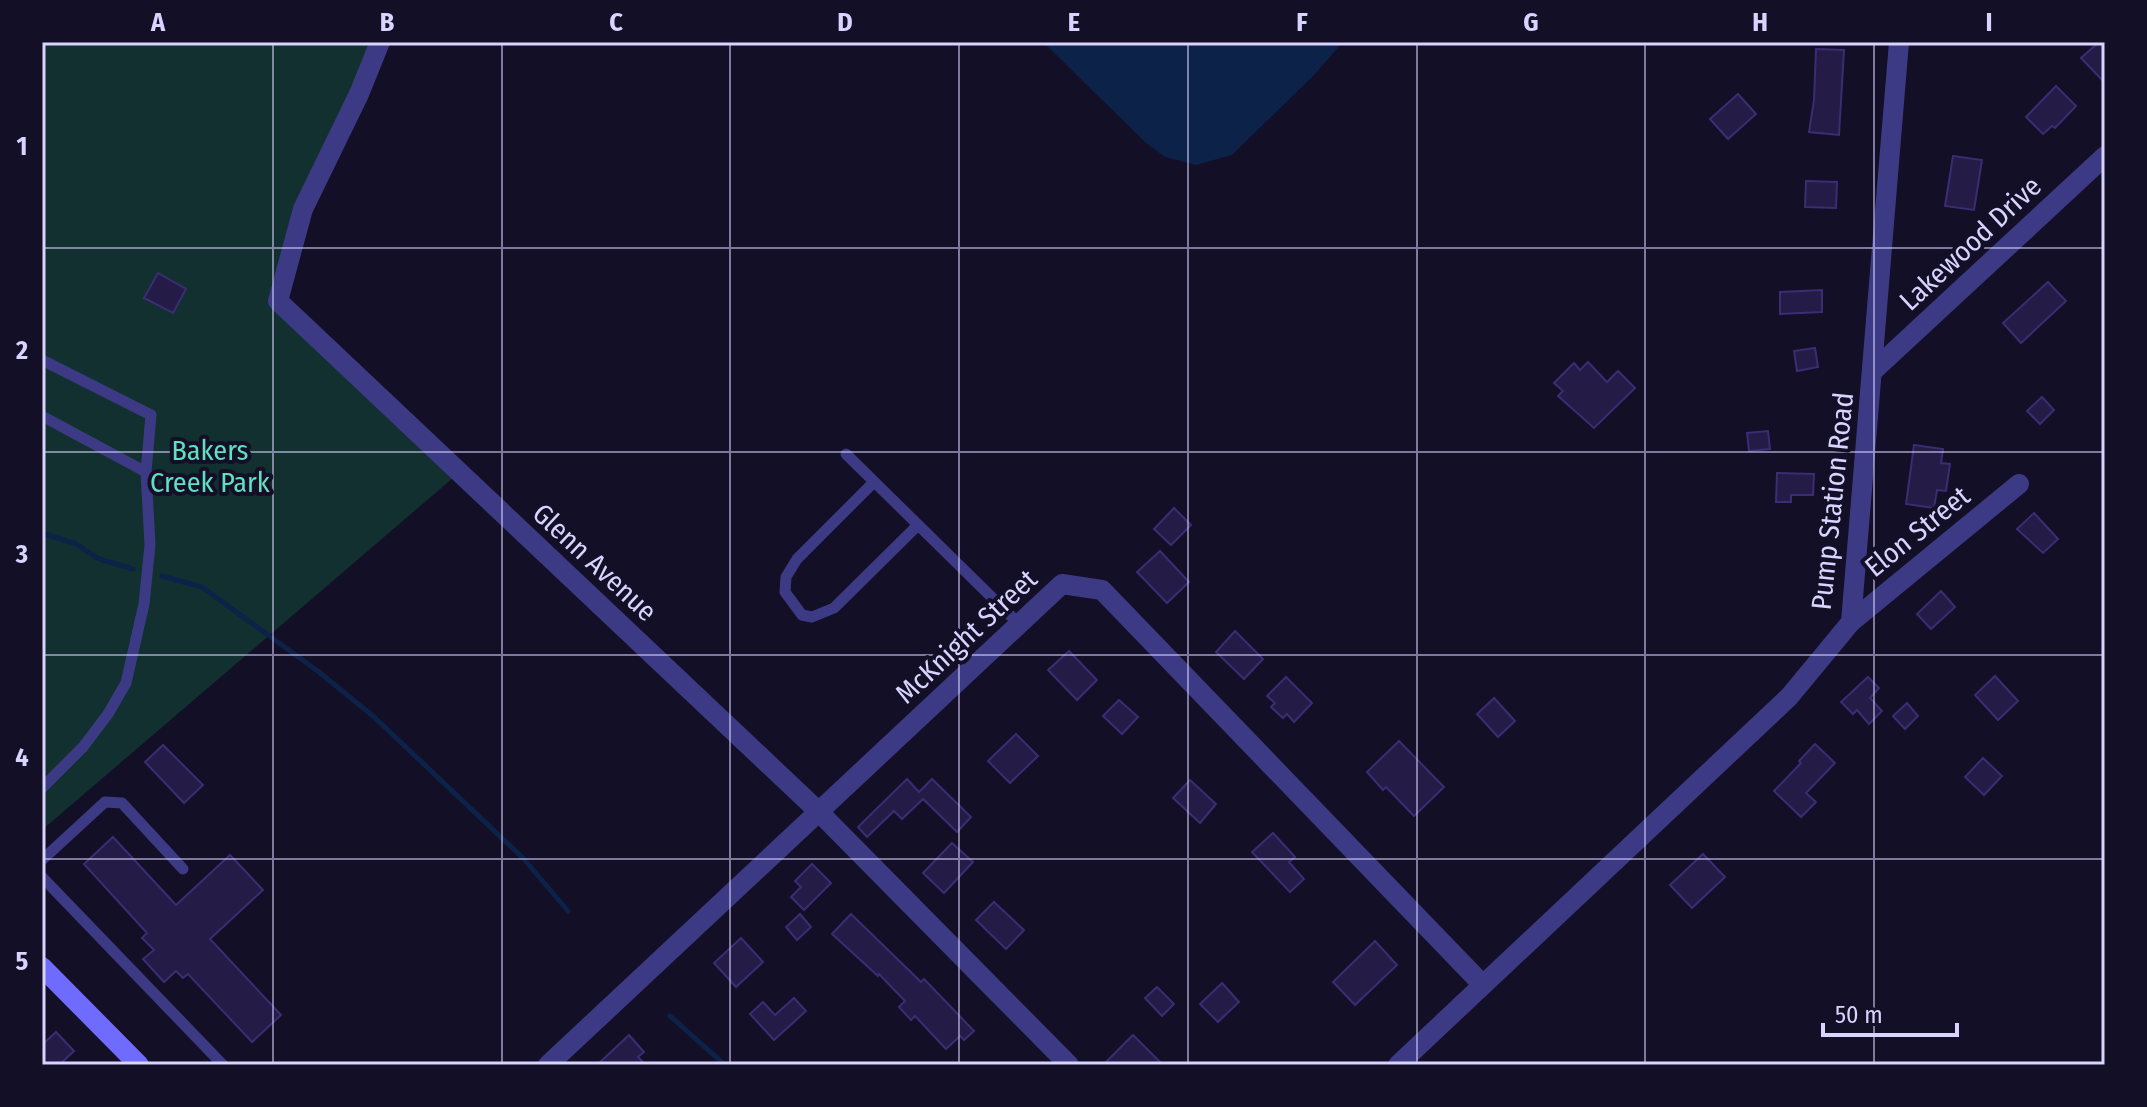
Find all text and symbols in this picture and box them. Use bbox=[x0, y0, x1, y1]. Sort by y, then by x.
text: A bbox=[150, 7, 166, 38]
text: B bbox=[380, 7, 395, 38]
text: C bbox=[609, 7, 623, 38]
text: D bbox=[837, 7, 853, 38]
text: E bbox=[1068, 7, 1080, 38]
text: F bbox=[1296, 7, 1308, 38]
text: G bbox=[1523, 7, 1539, 38]
text: H bbox=[1752, 7, 1768, 38]
text: I bbox=[1986, 7, 1993, 38]
text: 1 bbox=[17, 131, 28, 162]
street label: Lakewood Drive bbox=[1893, 170, 2048, 317]
text: 2 bbox=[15, 335, 28, 366]
street label: Pump Station Road bbox=[1805, 391, 1860, 611]
park label: Bakers Creek Park bbox=[150, 434, 271, 499]
street label: Elon Street bbox=[1858, 479, 1977, 584]
street label: Glenn Avenue bbox=[526, 497, 663, 628]
text: 3 bbox=[15, 539, 28, 570]
street label: McKnight Street bbox=[889, 562, 1044, 710]
text: 4 bbox=[15, 742, 29, 773]
text: 5 bbox=[16, 946, 29, 977]
scale bar bbox=[1823, 987, 1957, 1037]
text: 50 m bbox=[1835, 1001, 1883, 1029]

